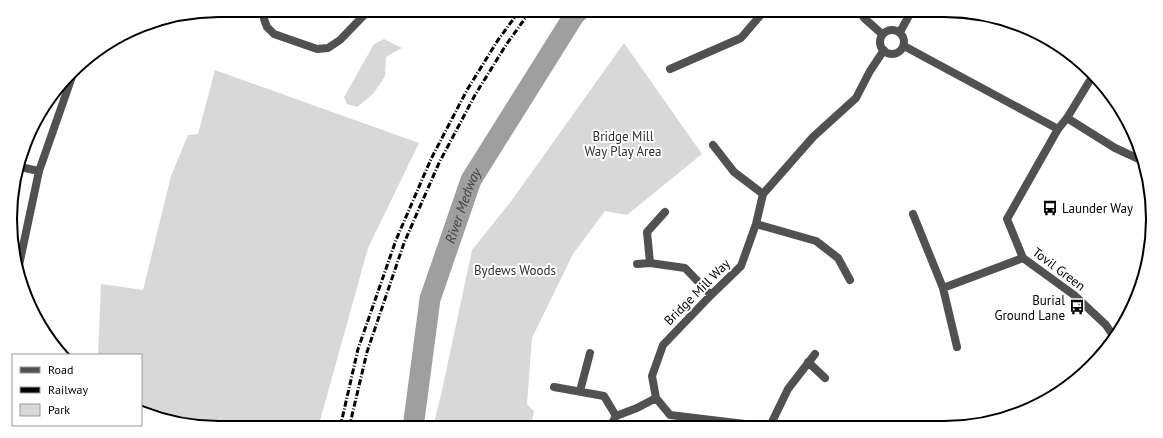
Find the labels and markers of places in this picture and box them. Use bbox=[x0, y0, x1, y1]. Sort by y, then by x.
bus stop icon: Launder Way bbox=[1041, 199, 1059, 217]
place label: Launder Way bbox=[1062, 200, 1133, 217]
place label: Burial Ground Lane bbox=[994, 292, 1065, 324]
bus stop icon: Burial Ground Lane bbox=[1068, 298, 1086, 316]

